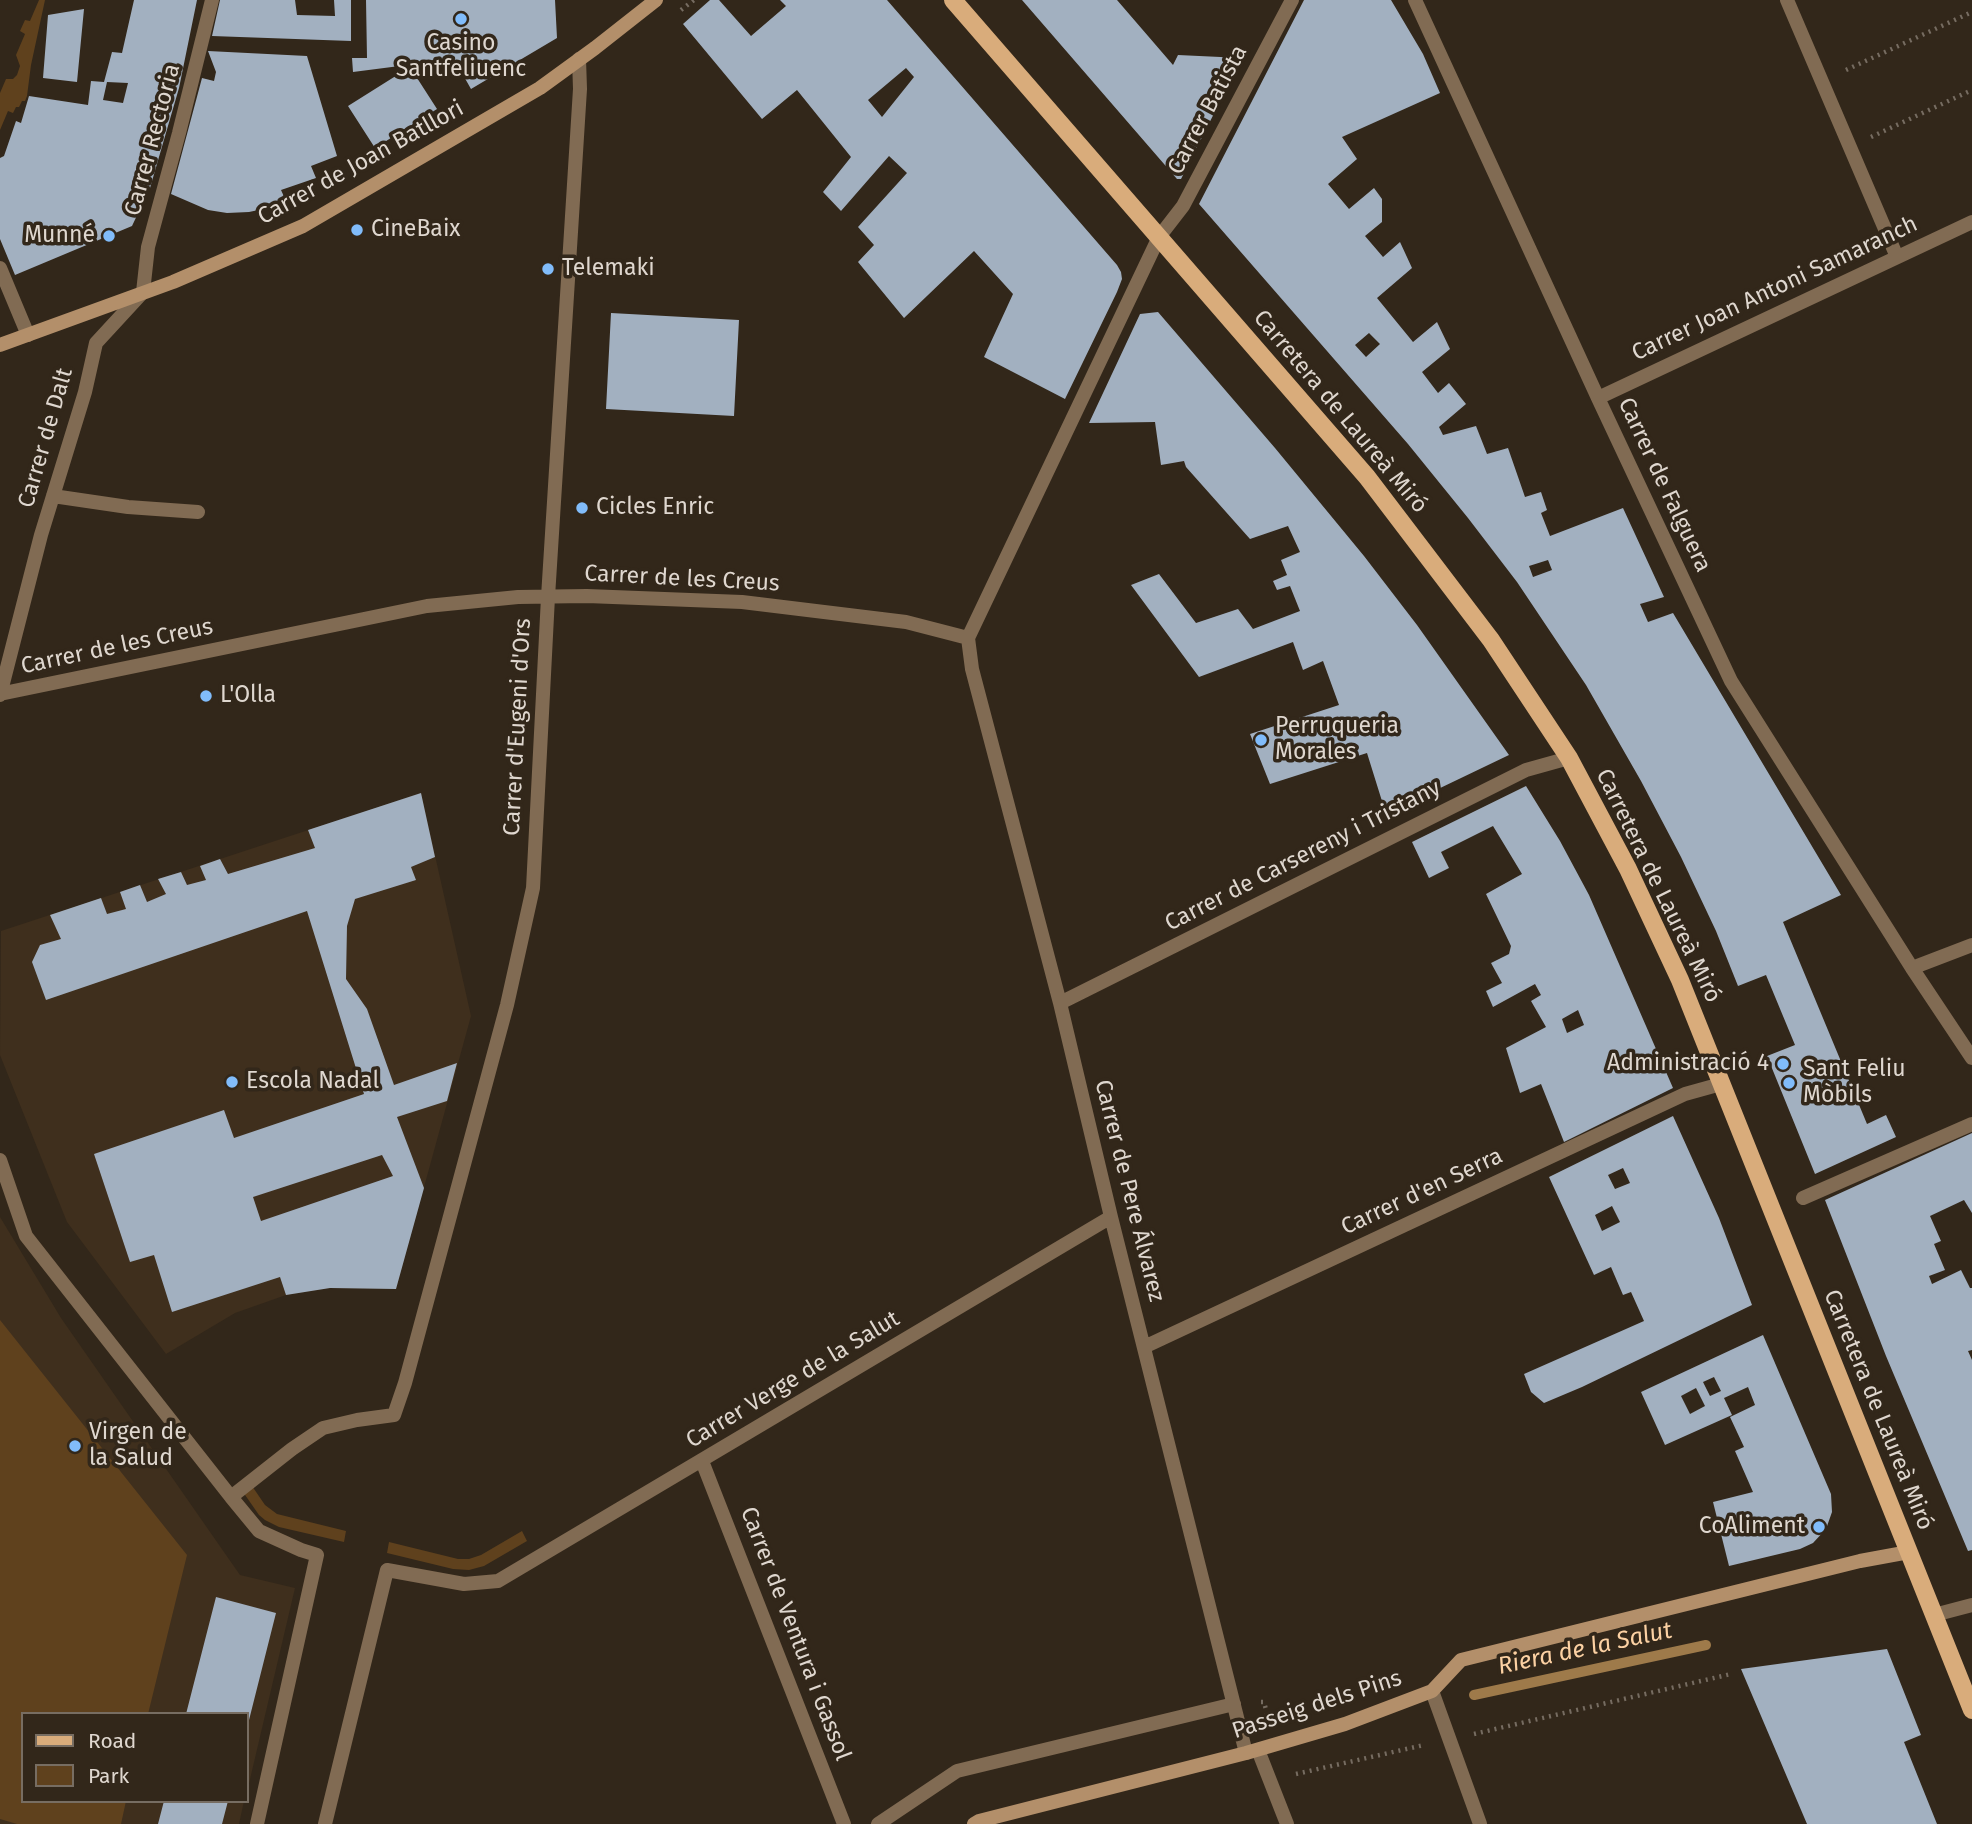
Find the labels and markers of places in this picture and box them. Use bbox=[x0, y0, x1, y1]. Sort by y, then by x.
marker: Casino Santfeliuenc bbox=[453, 11, 469, 27]
place label: Casino Santfeliuenc bbox=[396, 30, 526, 84]
place label: CineBaix bbox=[371, 216, 461, 244]
place label: Munné bbox=[24, 222, 95, 250]
marker: CineBaix bbox=[349, 222, 365, 238]
marker: Munné bbox=[101, 228, 117, 244]
place label: Telemaki bbox=[562, 255, 655, 283]
marker: Telemaki bbox=[540, 261, 556, 277]
place label: Cicles Enric bbox=[596, 494, 714, 522]
marker: Cicles Enric bbox=[574, 500, 590, 516]
place label: L'Olla bbox=[220, 682, 276, 710]
marker: L'Olla bbox=[198, 688, 214, 704]
place label: Perruqueria Morales bbox=[1275, 713, 1399, 767]
marker: Perruqueria Morales bbox=[1253, 732, 1269, 748]
place label: Administració 4 bbox=[1607, 1050, 1769, 1078]
marker: Administració 4 bbox=[1775, 1056, 1791, 1072]
place label: Sant Feliu Mòbils bbox=[1803, 1056, 1906, 1110]
place label: Escola Nadal bbox=[246, 1068, 379, 1096]
marker: Escola Nadal bbox=[224, 1074, 240, 1090]
marker: Sant Feliu Mòbils bbox=[1781, 1075, 1797, 1091]
place label: Virgen de la Salud bbox=[89, 1419, 187, 1473]
marker: Virgen de la Salud bbox=[67, 1438, 83, 1454]
place label: CoAliment bbox=[1699, 1513, 1805, 1541]
marker: CoAliment bbox=[1811, 1519, 1827, 1535]

